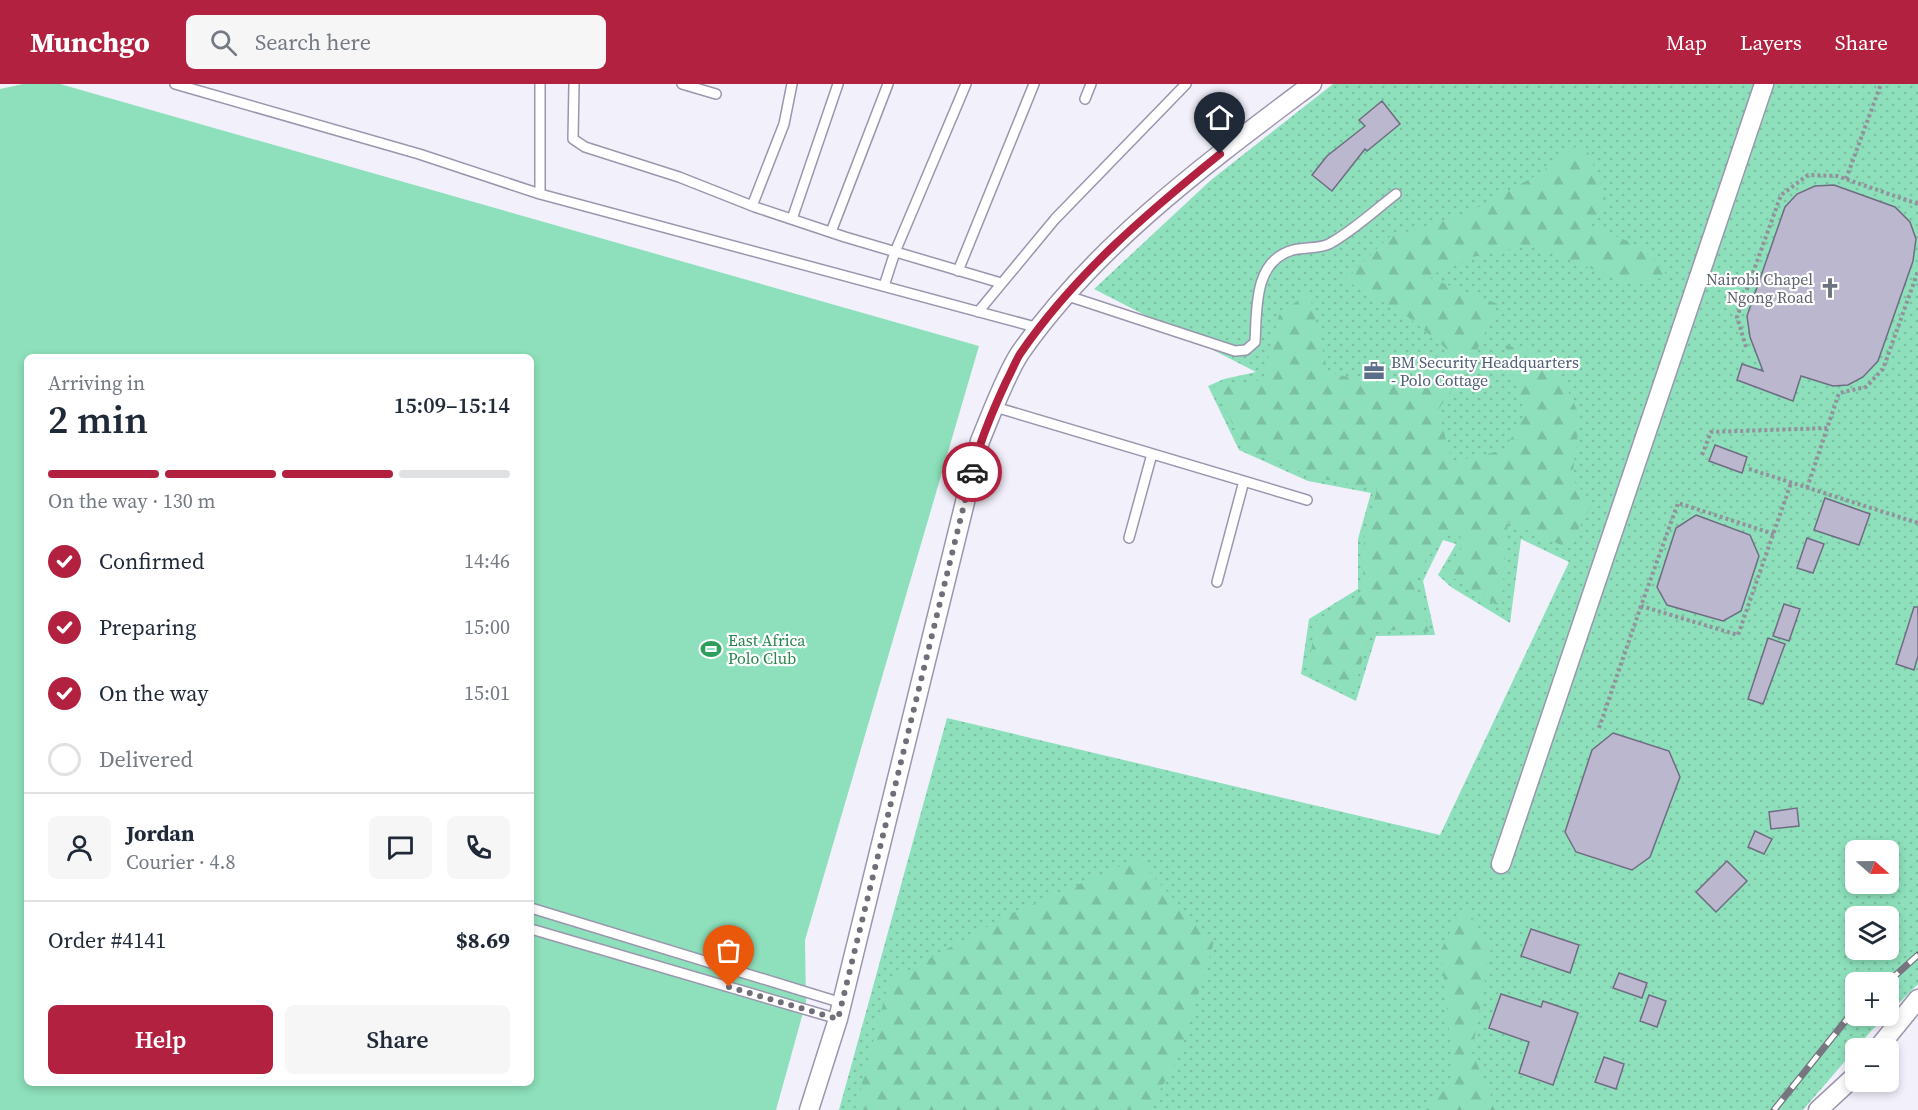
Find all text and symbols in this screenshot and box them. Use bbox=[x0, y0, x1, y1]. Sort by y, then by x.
search box bbox=[186, 15, 606, 69]
text: Munchgo bbox=[30, 23, 150, 61]
icon: search bbox=[207, 26, 240, 59]
text: Search here bbox=[255, 27, 371, 57]
text: Map bbox=[1666, 28, 1707, 57]
text: Layers bbox=[1740, 28, 1802, 57]
text: Share bbox=[1835, 28, 1888, 57]
pin bbox=[1194, 92, 1245, 154]
icon: home bbox=[1203, 101, 1236, 134]
place label: Nairobi Chapel Ngong Road bbox=[1706, 268, 1813, 308]
church icon: Nairobi Chapel Ngong Road bbox=[1818, 276, 1842, 300]
place label: BM Security Headquarters - Polo Cottage bbox=[1391, 351, 1579, 391]
office icon: BM Security Headquarters - Polo Cottage bbox=[1362, 359, 1386, 383]
text: Arriving in bbox=[48, 369, 145, 397]
text: 15:09–15:14 bbox=[394, 390, 510, 420]
text: 2 min bbox=[48, 393, 148, 446]
courier bbox=[942, 442, 1002, 502]
icon: car bbox=[956, 456, 989, 489]
text: On the way · 130 m bbox=[48, 487, 215, 515]
icon: check bbox=[48, 545, 81, 578]
text: Confirmed bbox=[99, 546, 204, 576]
text: 14:46 bbox=[464, 547, 510, 575]
icon: check bbox=[48, 611, 81, 644]
text: Preparing bbox=[99, 612, 196, 642]
text: 15:00 bbox=[464, 613, 510, 641]
place label: East Africa Polo Club bbox=[728, 629, 806, 669]
sports icon: East Africa Polo Club bbox=[699, 637, 723, 661]
icon: check bbox=[48, 677, 81, 710]
text: On the way bbox=[99, 678, 208, 708]
text: 15:01 bbox=[464, 679, 510, 707]
text: Delivered bbox=[99, 744, 193, 774]
button: person bbox=[48, 816, 111, 879]
button: chat bbox=[369, 816, 432, 879]
button: phone bbox=[447, 816, 510, 879]
text: Jordan bbox=[126, 818, 194, 848]
north arrow bbox=[1845, 840, 1899, 894]
map controls bbox=[1845, 840, 1899, 1092]
text: Courier · 4.8 bbox=[126, 848, 235, 876]
button: layers bbox=[1845, 906, 1899, 960]
text: Order #4141 bbox=[48, 925, 166, 955]
text: $8.69 bbox=[456, 925, 510, 955]
pin bbox=[703, 925, 754, 987]
icon: bag bbox=[712, 934, 745, 967]
button: + bbox=[1845, 972, 1899, 1026]
button: Help bbox=[48, 1005, 273, 1074]
button: Share bbox=[285, 1005, 510, 1074]
button: − bbox=[1845, 1038, 1899, 1092]

